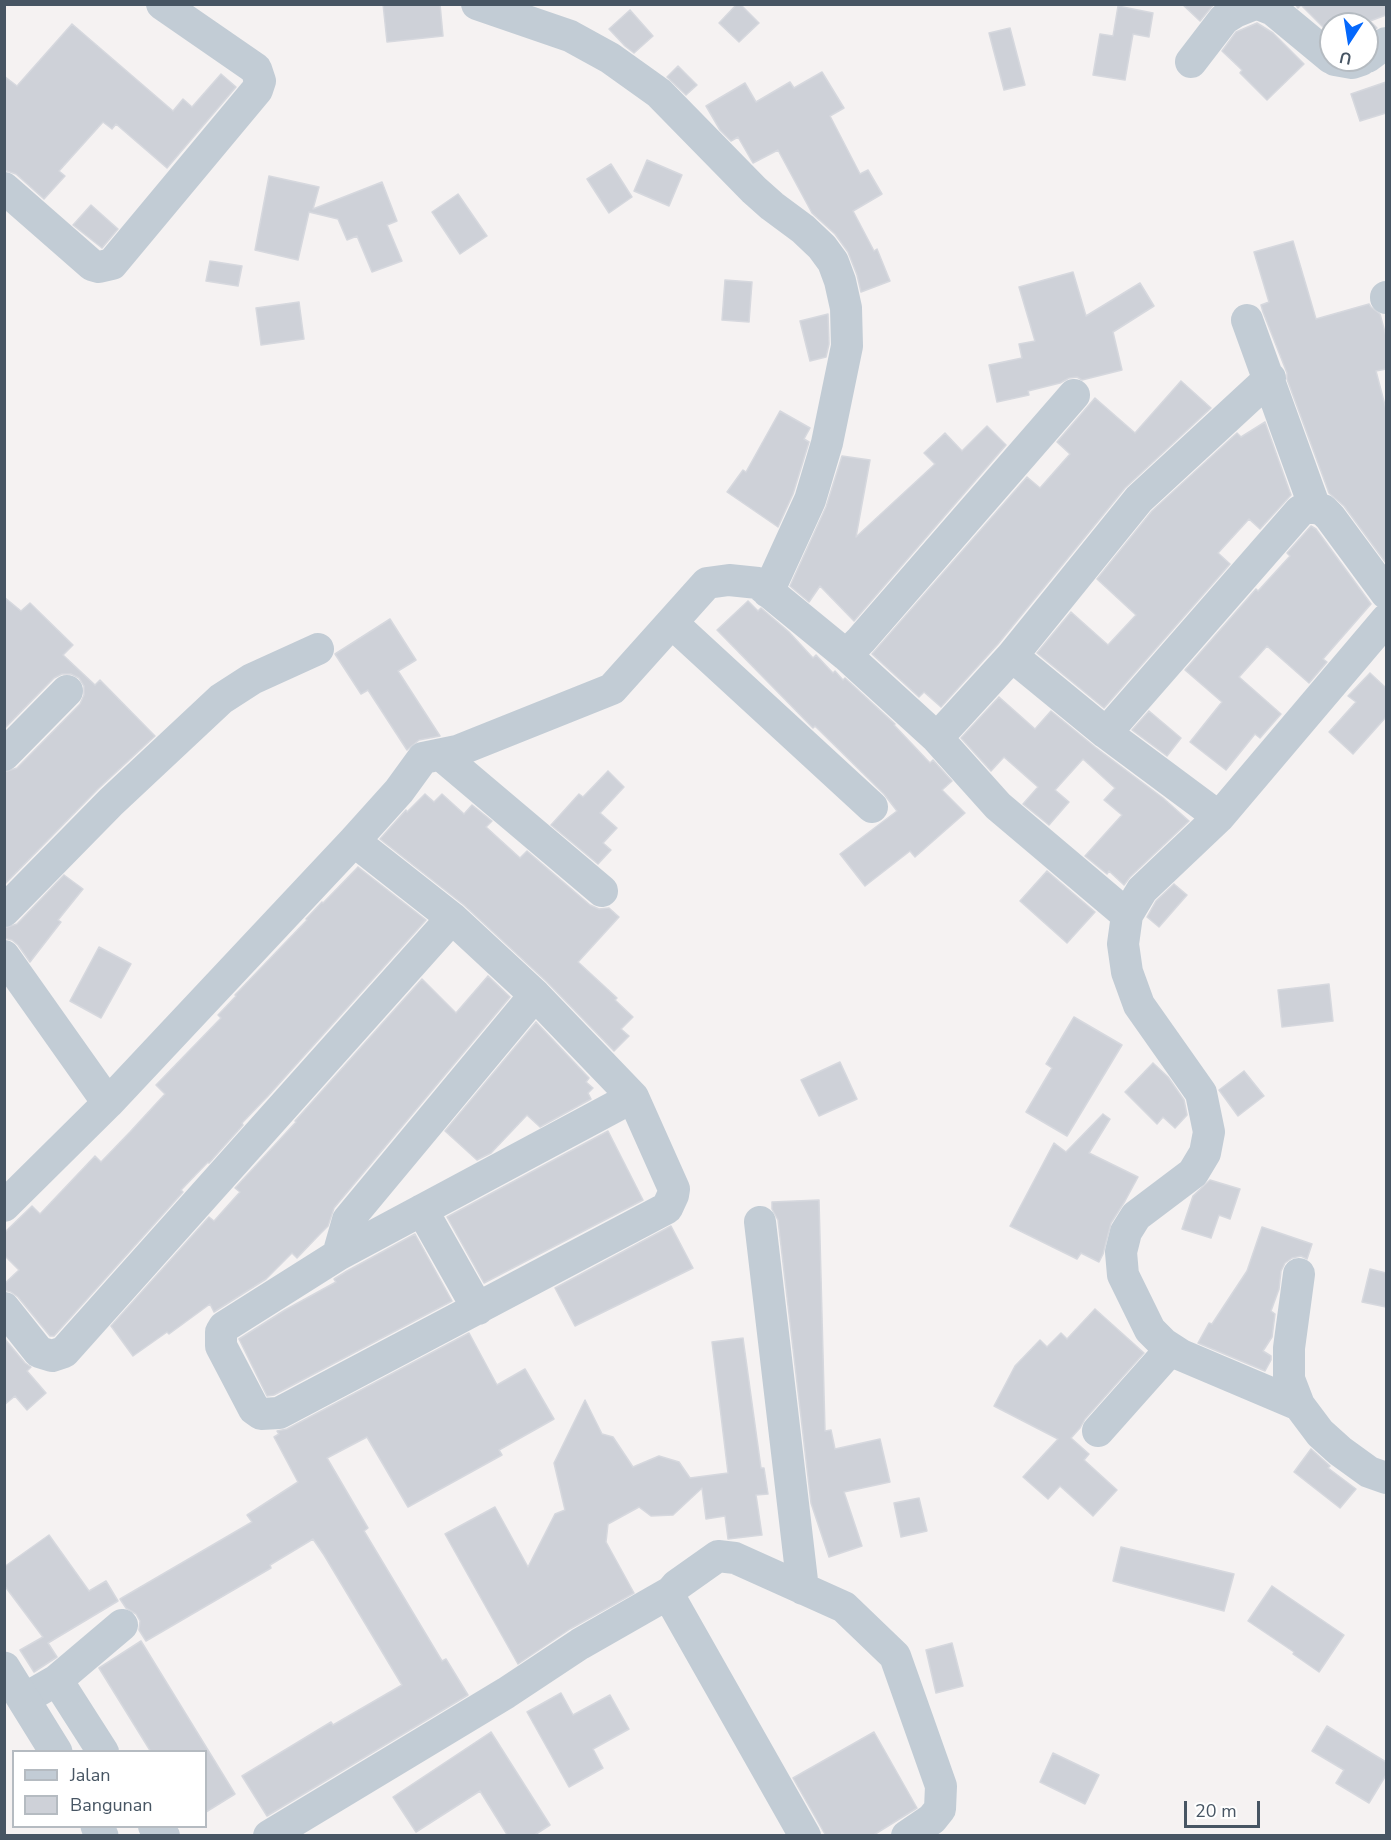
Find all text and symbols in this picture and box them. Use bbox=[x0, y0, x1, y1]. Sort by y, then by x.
north arrow bbox=[1319, 12, 1379, 72]
text: U bbox=[1338, 46, 1354, 70]
legend bbox=[12, 1750, 207, 1828]
text: Jalan bbox=[70, 1763, 110, 1787]
scale bar bbox=[1187, 1789, 1264, 1827]
text: Bangunan bbox=[70, 1793, 153, 1817]
text: 20 m bbox=[1195, 1799, 1237, 1823]

